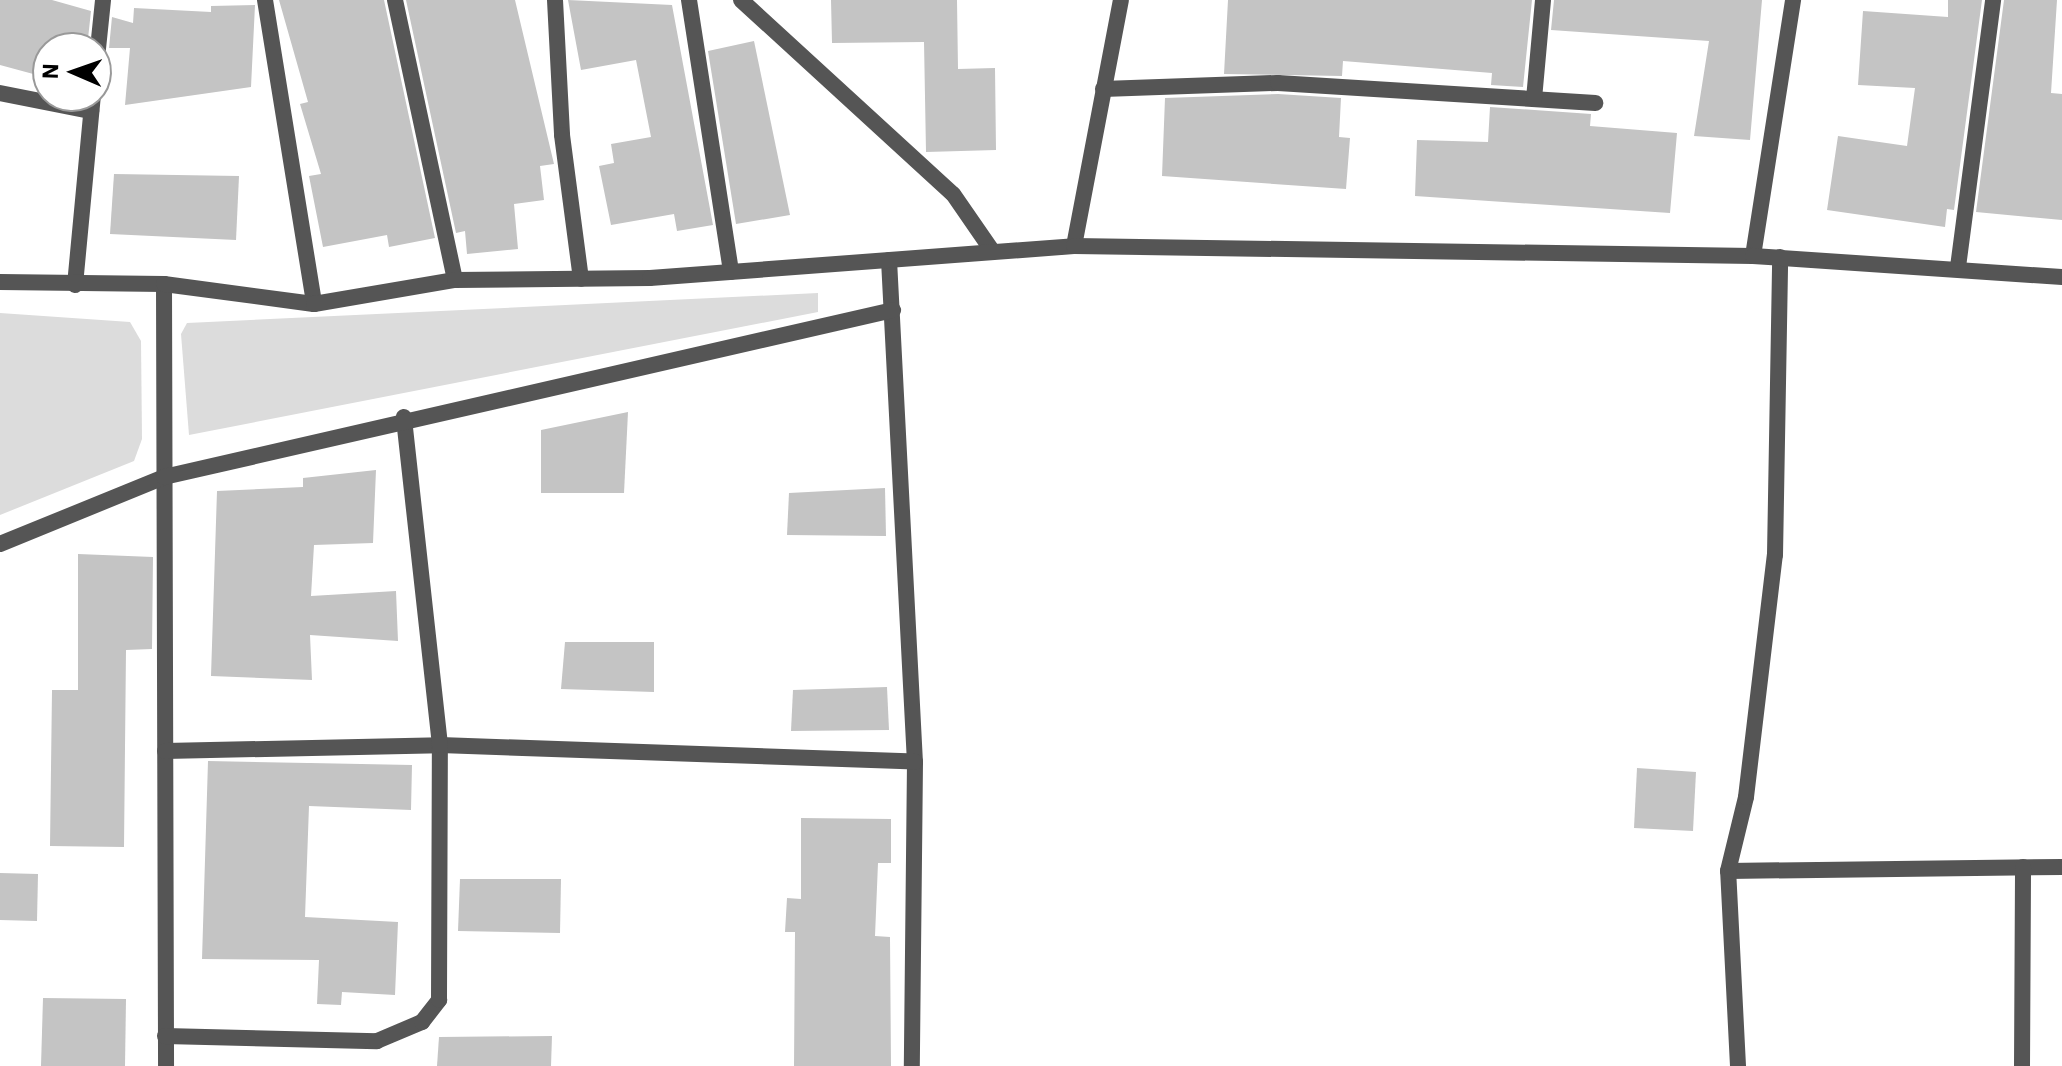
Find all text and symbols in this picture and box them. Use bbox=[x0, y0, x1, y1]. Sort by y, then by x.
north arrow bbox=[32, 32, 112, 112]
text: N bbox=[35, 63, 64, 80]

